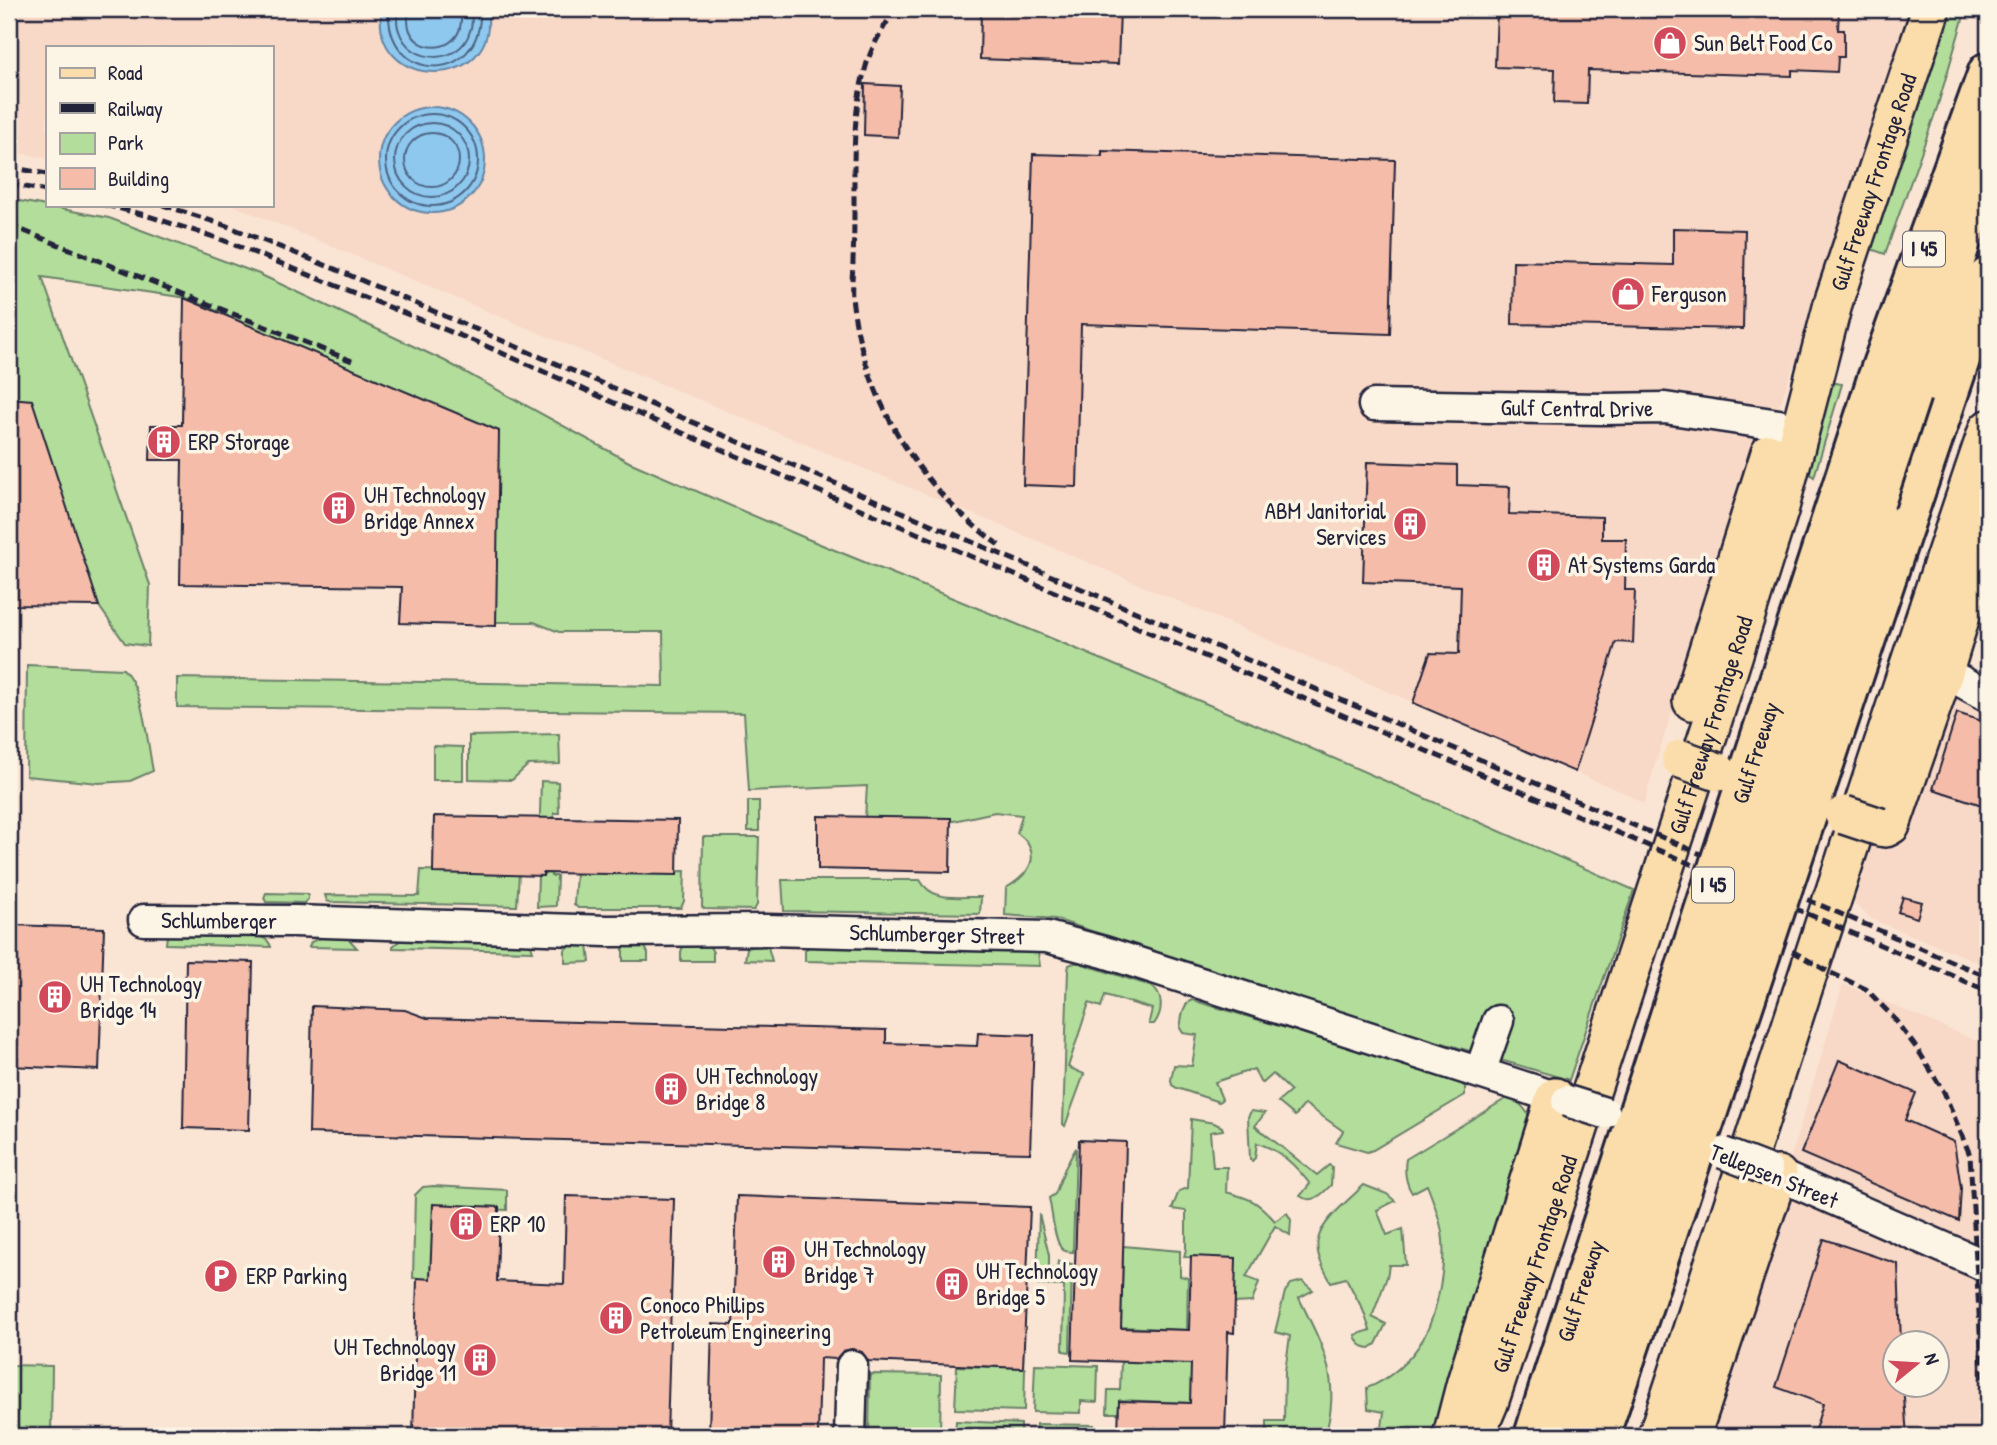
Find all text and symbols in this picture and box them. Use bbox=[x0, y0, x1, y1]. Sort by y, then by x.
shop icon: Sun Belt Food Co bbox=[1651, 24, 1689, 62]
place label: Sun Belt Food Co bbox=[1694, 27, 1833, 58]
legend bbox=[46, 46, 273, 206]
text: Road bbox=[108, 58, 142, 87]
street label: Gulf Freeway Frontage Road bbox=[1822, 69, 1923, 295]
text: Railway bbox=[108, 94, 163, 123]
text: Park bbox=[108, 128, 143, 157]
text: Building bbox=[108, 164, 169, 193]
road number: I 45 bbox=[1903, 232, 1945, 266]
shop icon: Ferguson bbox=[1609, 275, 1647, 313]
place label: Ferguson bbox=[1651, 278, 1727, 309]
street label: Gulf Central Drive bbox=[1500, 391, 1654, 424]
building icon: ERP Storage bbox=[145, 423, 183, 461]
place label: ERP Storage bbox=[188, 426, 290, 457]
place label: UH Technology Bridge Annex bbox=[364, 479, 486, 536]
building icon: UH Technology Bridge Annex bbox=[320, 489, 358, 527]
place label: ABM Janitorial Services bbox=[1265, 495, 1387, 552]
building icon: ABM Janitorial Services bbox=[1391, 505, 1429, 543]
building icon: At Systems Garda bbox=[1525, 546, 1563, 584]
place label: At Systems Garda bbox=[1568, 549, 1715, 580]
street label: Gulf Freeway Frontage Road bbox=[1662, 613, 1758, 837]
street label: Gulf Freeway bbox=[1727, 698, 1785, 806]
road number: I 45 bbox=[1692, 868, 1734, 903]
street label: Schlumberger bbox=[161, 904, 277, 936]
street label: Schlumberger Street bbox=[849, 916, 1026, 951]
place label: UH Technology Bridge 14 bbox=[80, 968, 202, 1025]
building icon: UH Technology Bridge 14 bbox=[36, 978, 74, 1016]
place label: UH Technology Bridge 8 bbox=[696, 1060, 818, 1117]
building icon: UH Technology Bridge 8 bbox=[652, 1070, 690, 1108]
street label: Tellepsen Street bbox=[1705, 1136, 1844, 1216]
street label: Gulf Freeway Frontage Road bbox=[1486, 1152, 1582, 1376]
building icon: ERP 10 bbox=[447, 1205, 485, 1243]
place label: ERP 10 bbox=[490, 1208, 546, 1239]
place label: UH Technology Bridge 7 bbox=[804, 1233, 926, 1290]
street label: Gulf Freeway bbox=[1552, 1238, 1610, 1346]
building icon: UH Technology Bridge 7 bbox=[760, 1243, 798, 1281]
place label: UH Technology Bridge 5 bbox=[976, 1255, 1098, 1312]
parking icon: ERP Parking bbox=[202, 1257, 240, 1295]
place label: ERP Parking bbox=[246, 1260, 347, 1291]
building icon: UH Technology Bridge 5 bbox=[933, 1265, 971, 1303]
place label: Conoco Phillips Petroleum Engineering bbox=[640, 1289, 831, 1346]
building icon: Conoco Phillips Petroleum Engineering bbox=[597, 1299, 635, 1337]
north arrow bbox=[1882, 1330, 1952, 1400]
place label: UH Technology Bridge 11 bbox=[334, 1331, 456, 1388]
building icon: UH Technology Bridge 11 bbox=[461, 1341, 499, 1379]
text: N bbox=[1918, 1350, 1946, 1368]

